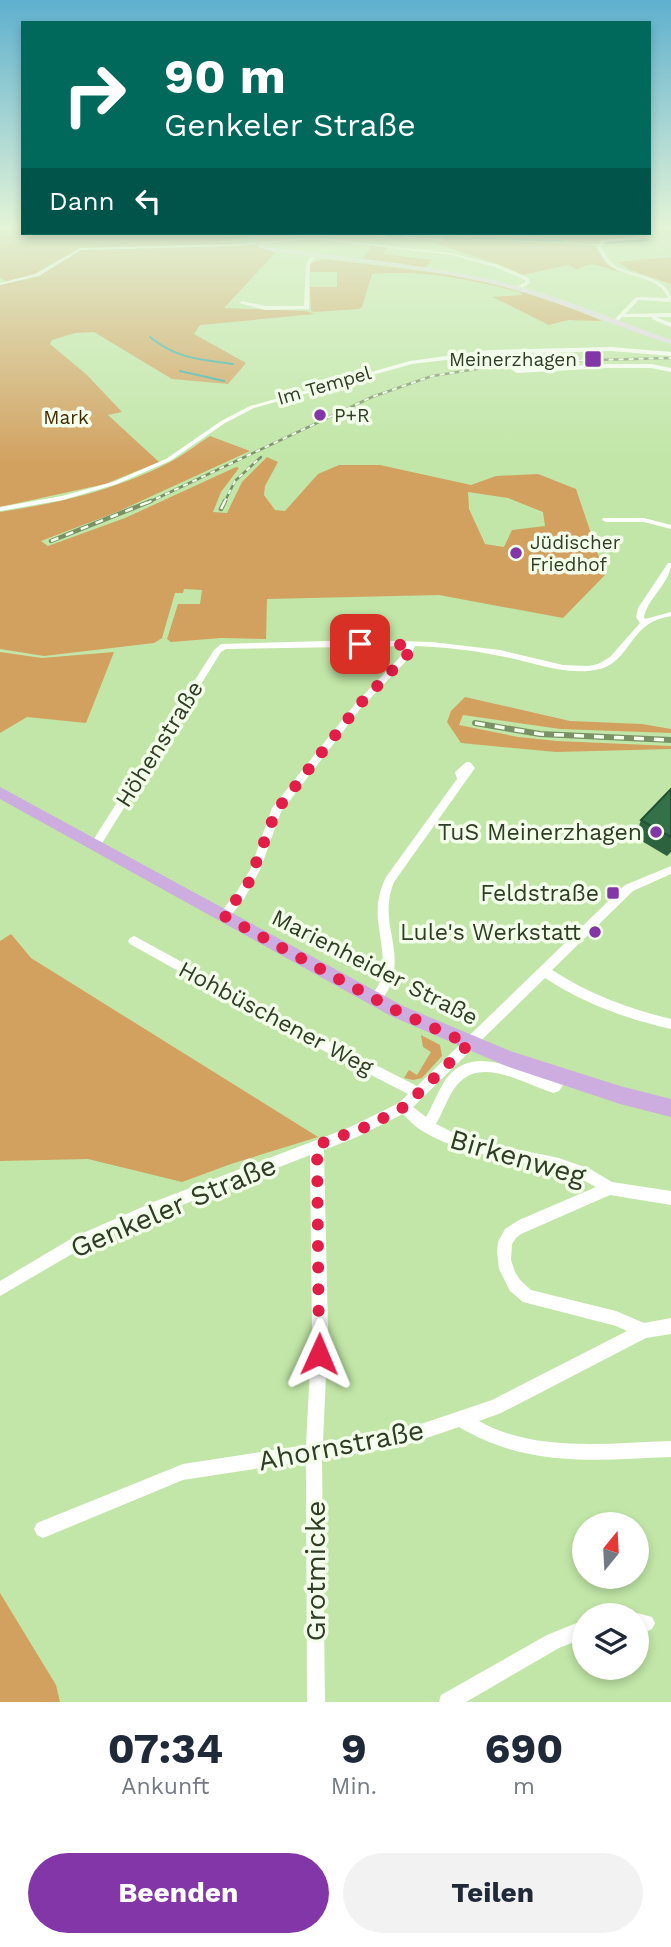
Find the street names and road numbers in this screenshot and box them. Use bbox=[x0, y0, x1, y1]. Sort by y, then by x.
street label: Im Tempel bbox=[274, 361, 374, 410]
street label: Höhenstraße bbox=[110, 676, 209, 812]
street label: Marienheider Straße bbox=[267, 904, 482, 1031]
street label: Hohbüschener Weg bbox=[174, 956, 378, 1082]
street label: Birkenweg bbox=[446, 1122, 590, 1193]
street label: Genkeler Straße bbox=[65, 1148, 281, 1265]
street label: Ahornstraße bbox=[255, 1413, 427, 1478]
street label: Grotmicke bbox=[299, 1501, 332, 1641]

